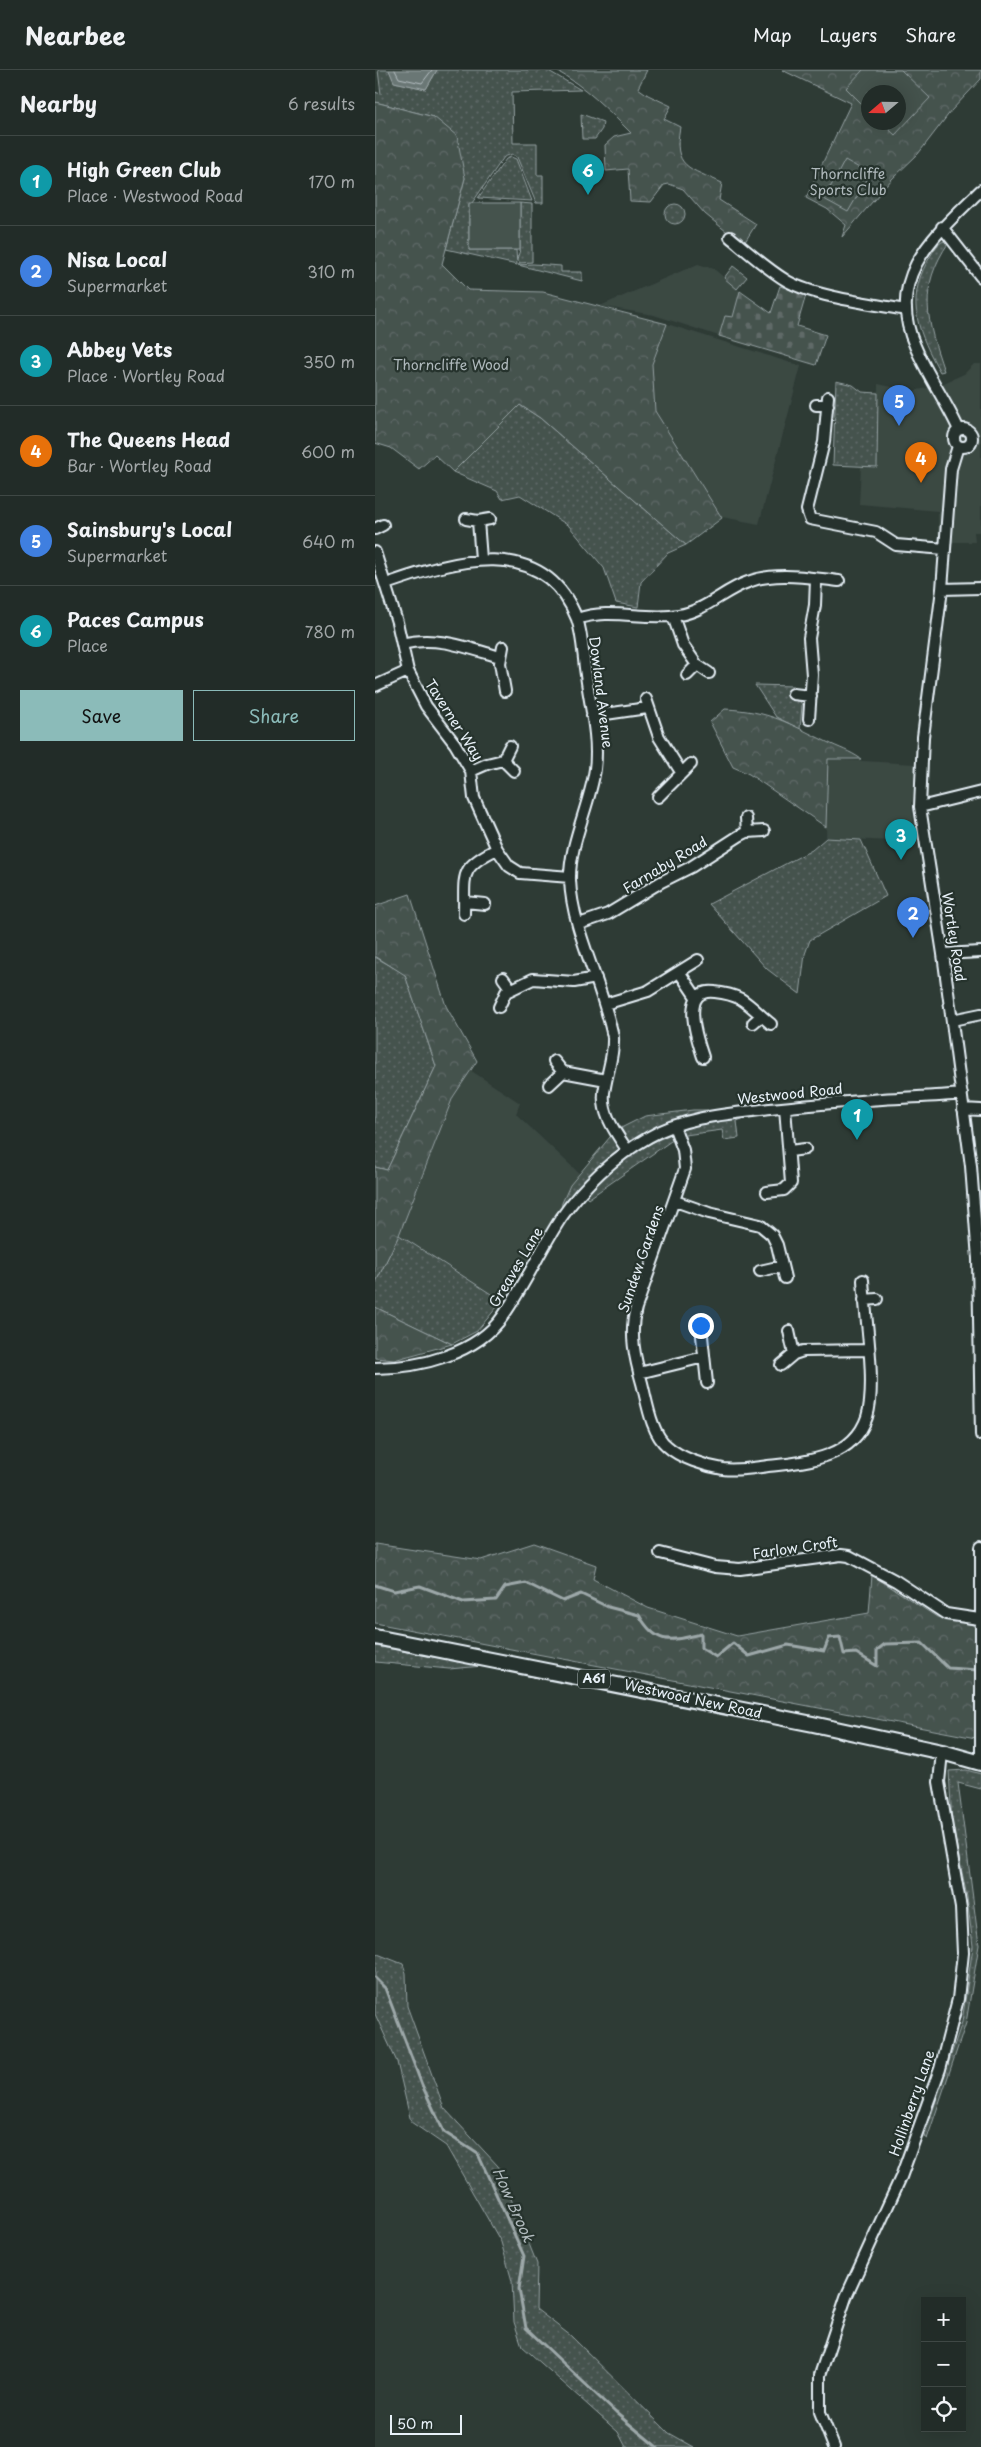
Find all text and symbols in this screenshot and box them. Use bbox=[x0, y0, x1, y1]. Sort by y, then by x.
text: Nearbee bbox=[25, 17, 126, 53]
text: Map bbox=[753, 21, 792, 48]
text: Layers bbox=[820, 21, 877, 48]
text: Share bbox=[905, 21, 956, 48]
north arrow bbox=[861, 85, 906, 130]
text: Nearby bbox=[20, 87, 97, 119]
text: 6 results bbox=[288, 91, 355, 115]
pin: 6 bbox=[572, 154, 604, 195]
text: High Green Club bbox=[67, 155, 221, 183]
park label: Thorncliffe Sports Club bbox=[810, 163, 886, 200]
text: 1 bbox=[32, 169, 40, 193]
text: 170 m bbox=[309, 169, 355, 193]
text: Place · Westwood Road bbox=[67, 183, 243, 207]
text: Nisa Local bbox=[67, 245, 167, 273]
text: 2 bbox=[30, 259, 42, 283]
text: 310 m bbox=[307, 259, 355, 283]
text: Supermarket bbox=[67, 273, 167, 297]
text: Abbey Vets bbox=[67, 335, 172, 363]
text: 3 bbox=[31, 349, 41, 373]
text: 350 m bbox=[303, 349, 355, 373]
park label: Thorncliffe Wood bbox=[393, 354, 509, 375]
text: Place · Wortley Road bbox=[67, 363, 225, 387]
pin: 5 bbox=[883, 385, 915, 426]
text: The Queens Head bbox=[67, 425, 230, 453]
text: 4 bbox=[31, 439, 41, 463]
text: 600 m bbox=[301, 439, 355, 463]
pin: 4 bbox=[905, 442, 937, 483]
text: Bar · Wortley Road bbox=[67, 453, 212, 477]
text: Sainsbury's Local bbox=[67, 515, 232, 543]
text: 5 bbox=[31, 529, 41, 553]
text: 640 m bbox=[302, 529, 355, 553]
text: Supermarket bbox=[67, 543, 167, 567]
text: Paces Campus bbox=[67, 605, 204, 633]
text: 6 bbox=[30, 619, 42, 643]
text: 780 m bbox=[305, 619, 355, 643]
text: Place bbox=[67, 633, 108, 657]
street label: Dowland Avenue bbox=[584, 635, 619, 750]
street label: Taverner Way bbox=[420, 675, 489, 765]
button: Save bbox=[20, 690, 183, 741]
button: Share bbox=[193, 690, 355, 741]
pin: 3 bbox=[885, 819, 917, 860]
street label: Farnaby Road bbox=[618, 831, 711, 898]
street label: Wortley Road bbox=[937, 891, 972, 983]
pin: 2 bbox=[897, 897, 929, 938]
street label: Westwood Road bbox=[736, 1078, 844, 1109]
pin: 1 bbox=[841, 1099, 873, 1140]
street label: Sundew Gardens bbox=[612, 1202, 669, 1315]
street label: Greaves Lane bbox=[483, 1222, 548, 1311]
your location bbox=[688, 1313, 714, 1339]
street label: Farlow Croft bbox=[751, 1531, 839, 1564]
road number: A61 bbox=[578, 1670, 610, 1688]
street label: Westwood New Road bbox=[622, 1674, 764, 1723]
street label: Hollinberry Lane bbox=[883, 2047, 940, 2159]
water label: How Brook bbox=[488, 2163, 542, 2247]
map controls bbox=[921, 2297, 966, 2432]
button: + bbox=[921, 2297, 966, 2342]
button: − bbox=[921, 2342, 966, 2387]
button: locate bbox=[921, 2387, 966, 2432]
scale bar bbox=[390, 2412, 463, 2435]
text: 50 m bbox=[397, 2413, 433, 2434]

